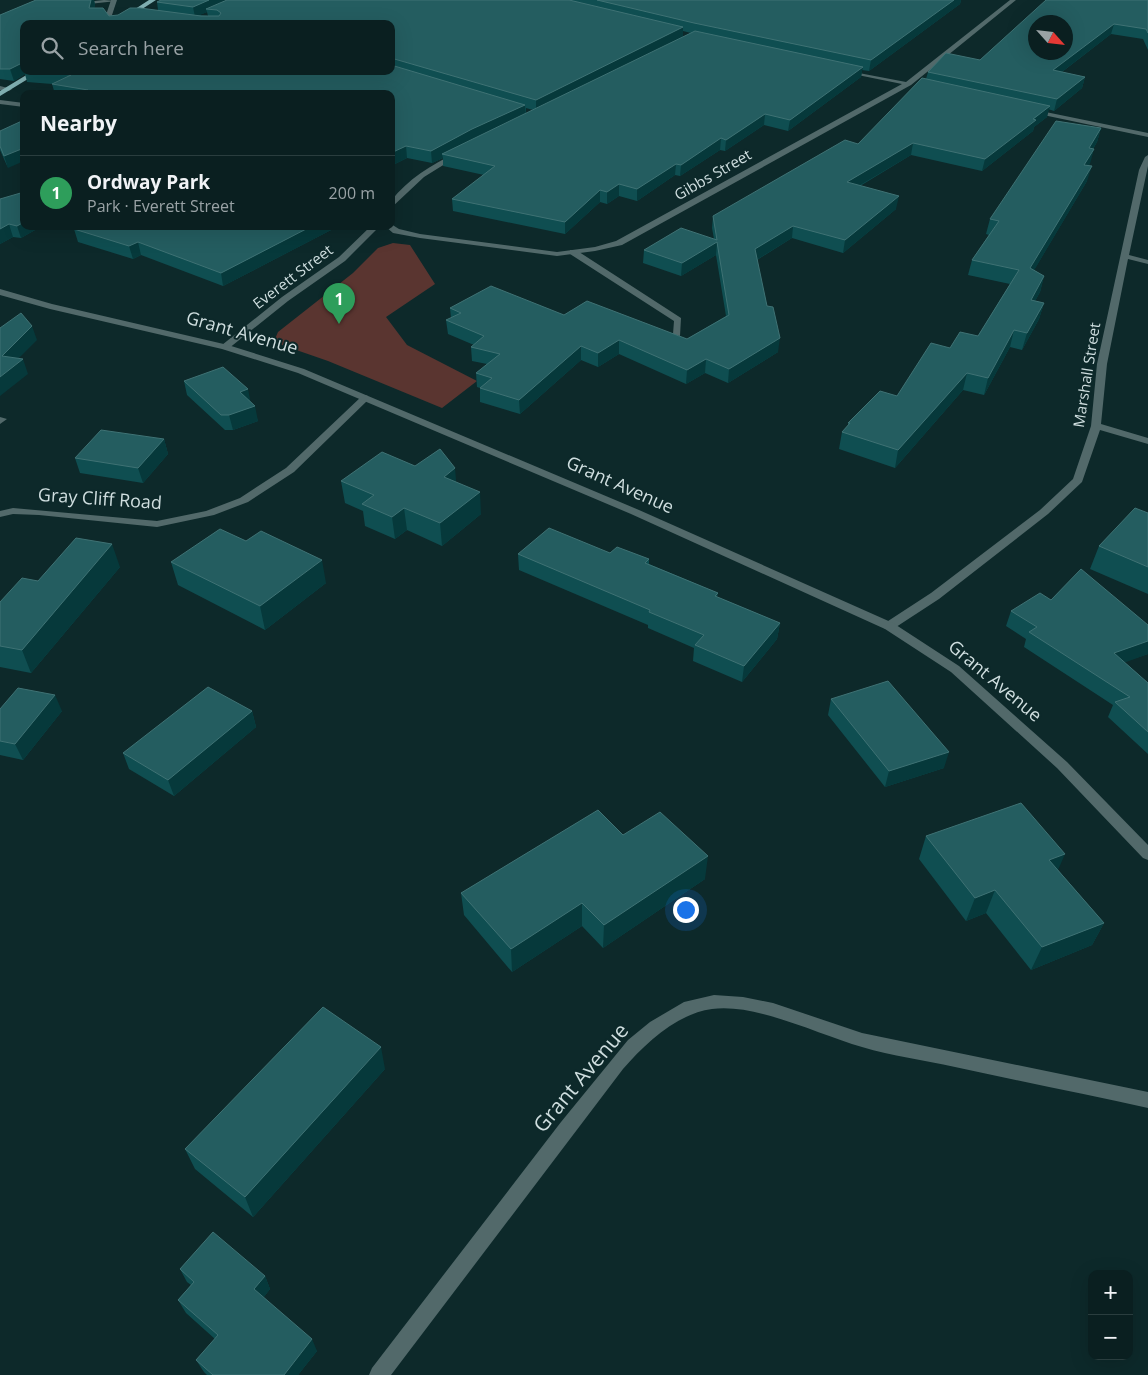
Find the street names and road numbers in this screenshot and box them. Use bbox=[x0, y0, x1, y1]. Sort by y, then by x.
street label: Gibbs Street bbox=[670, 144, 755, 204]
street label: Everett Street bbox=[248, 240, 336, 313]
street label: Grant Avenue bbox=[184, 305, 301, 359]
street label: Marshall Street bbox=[1068, 321, 1104, 429]
street label: Grant Avenue bbox=[563, 450, 678, 518]
street label: Gray Cliff Road bbox=[37, 482, 163, 514]
street label: Grant Avenue bbox=[944, 634, 1047, 726]
street label: Grant Avenue bbox=[526, 1017, 634, 1138]

